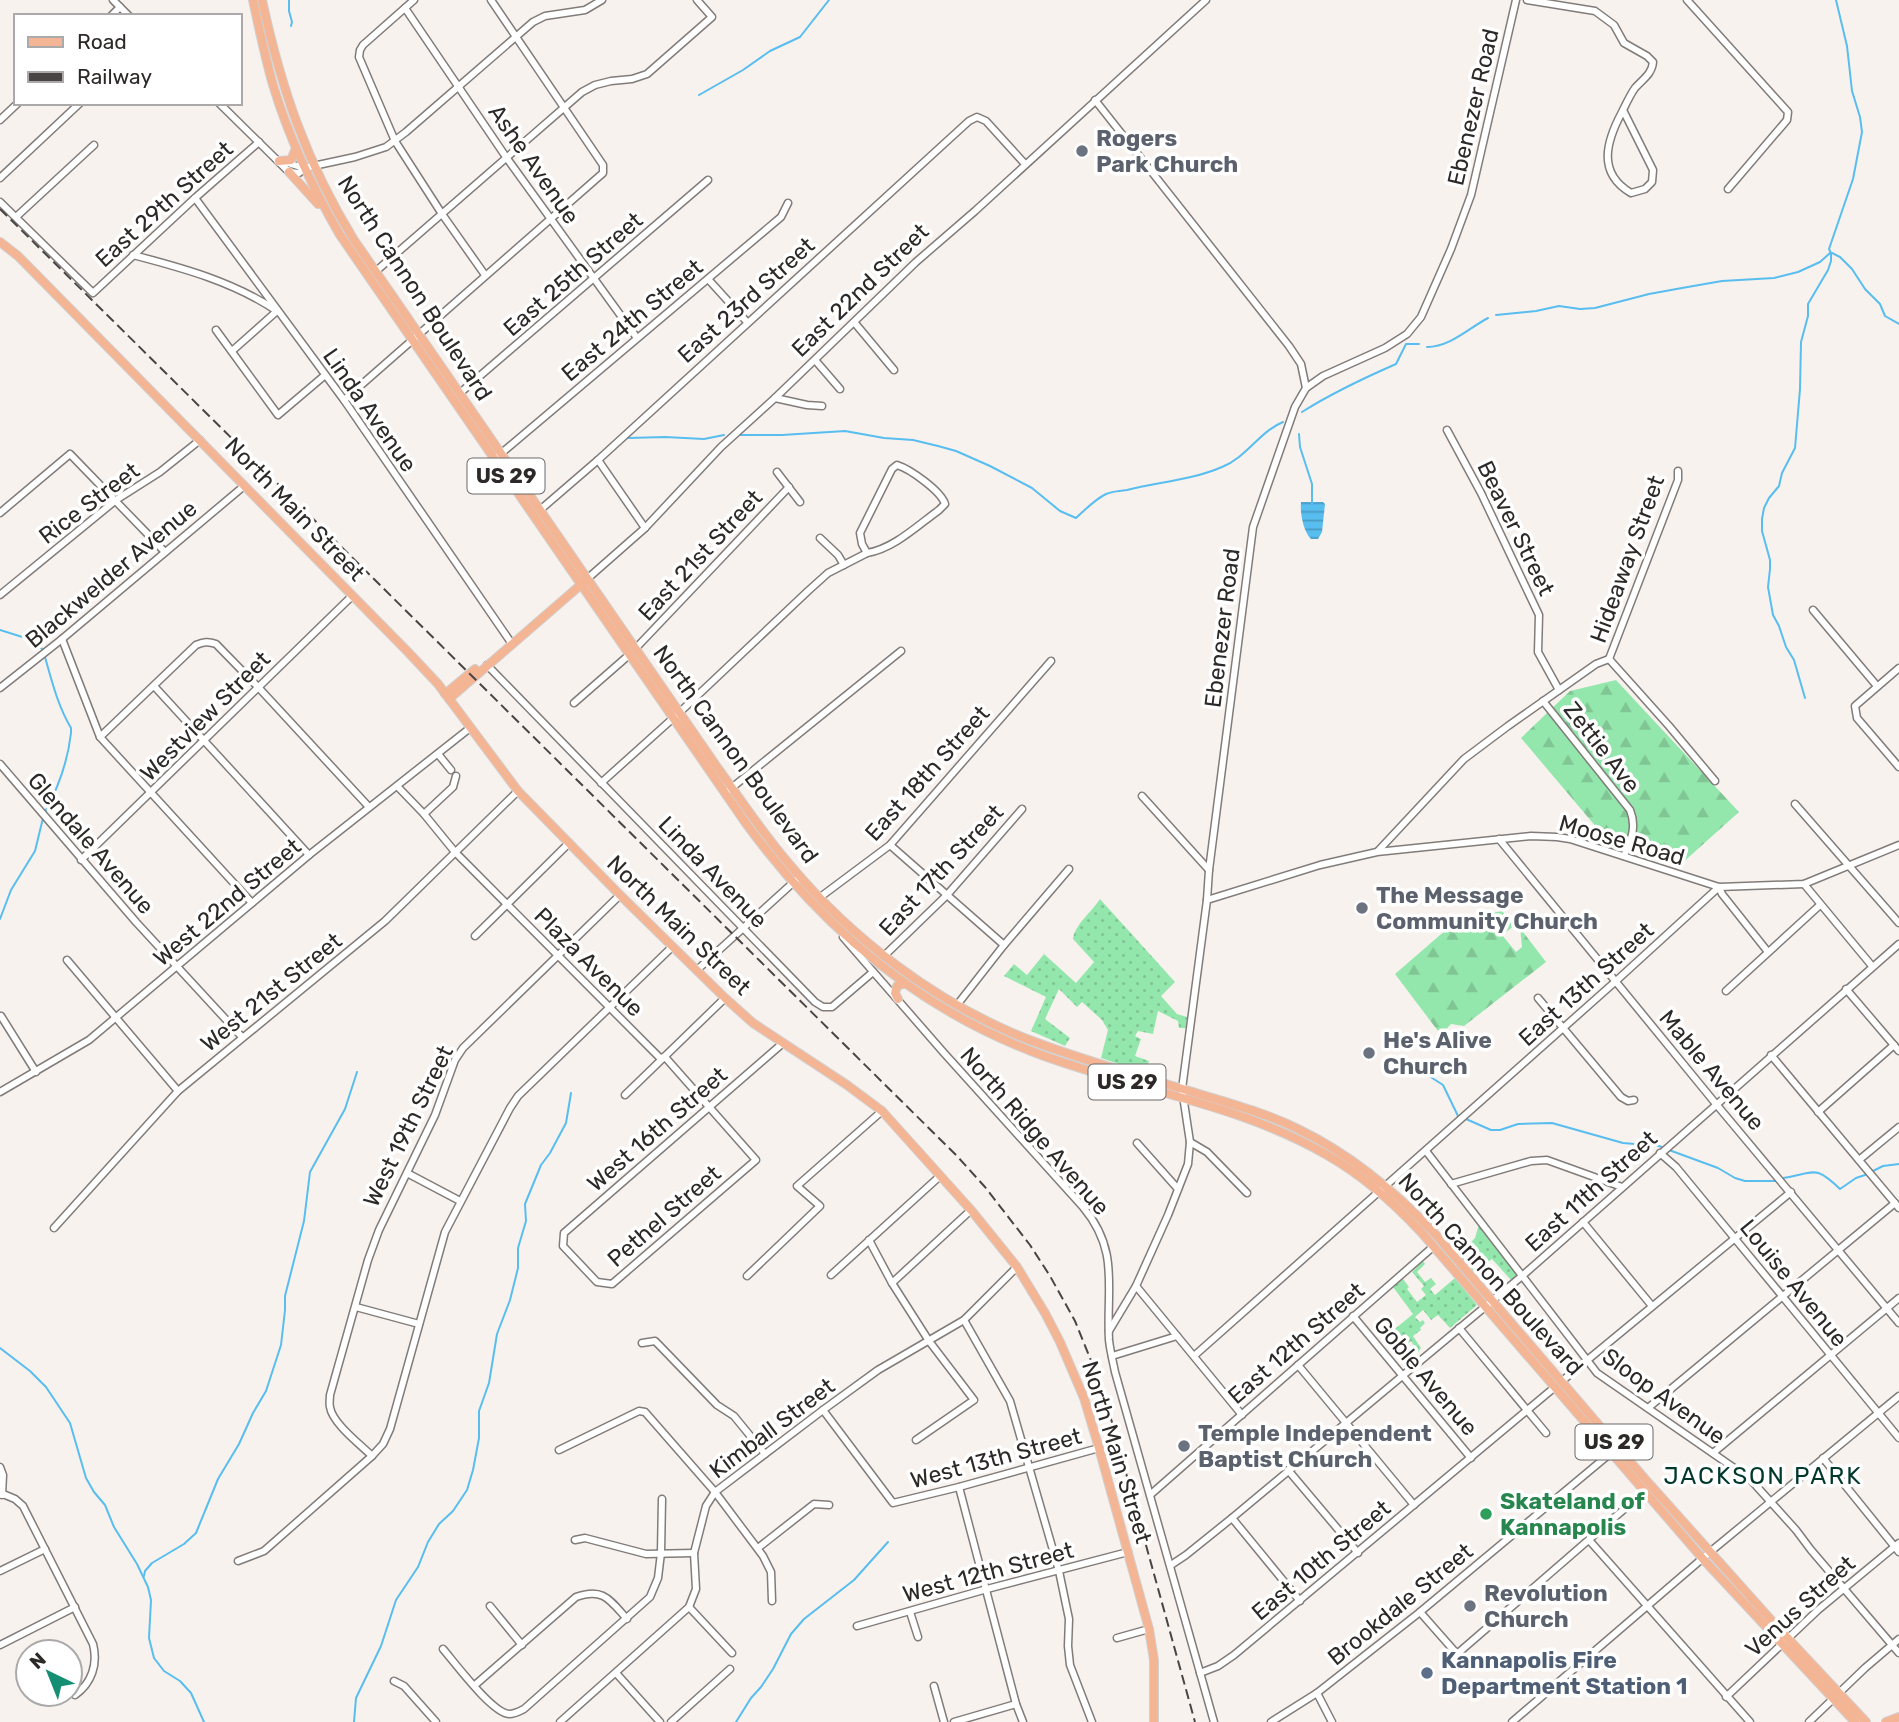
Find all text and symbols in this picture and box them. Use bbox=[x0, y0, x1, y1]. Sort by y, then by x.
legend bbox=[14, 14, 242, 105]
street label: Ebenezer Road bbox=[1441, 26, 1505, 188]
text: Road bbox=[77, 29, 127, 54]
text: Railway bbox=[77, 64, 152, 89]
street label: Ashe Avenue bbox=[482, 99, 586, 229]
place label: Rogers Park Church bbox=[1096, 124, 1238, 178]
street label: East 29th Street bbox=[90, 135, 238, 273]
marker: Rogers Park Church bbox=[1074, 143, 1090, 159]
street label: North Cannon Boulevard bbox=[332, 170, 498, 406]
street label: East 25th Street bbox=[498, 206, 648, 342]
street label: East 22nd Street bbox=[786, 218, 934, 362]
street label: East 23rd Street bbox=[672, 231, 820, 369]
street label: East 24th Street bbox=[556, 253, 708, 387]
street label: Linda Avenue bbox=[317, 343, 423, 477]
street label: North Main Street bbox=[219, 431, 371, 587]
street label: Rice Street bbox=[33, 456, 145, 550]
street label: Beaver Street bbox=[1471, 456, 1561, 600]
road number: US 29 bbox=[468, 458, 544, 494]
street label: Hideaway Street bbox=[1584, 472, 1670, 646]
street label: East 21st Street bbox=[632, 484, 768, 626]
street label: Blackwelder Avenue bbox=[20, 494, 202, 654]
street label: Ebenezer Road bbox=[1198, 547, 1246, 709]
street label: North Cannon Boulevard bbox=[647, 639, 825, 869]
street label: Westview Street bbox=[134, 645, 276, 787]
street label: Zettie Ave bbox=[1558, 696, 1646, 798]
street label: East 18th Street bbox=[859, 700, 995, 846]
street label: Glendale Avenue bbox=[22, 766, 160, 920]
street label: East 17th Street bbox=[873, 798, 1009, 942]
street label: Moose Road bbox=[1556, 809, 1688, 871]
street label: Linda Avenue bbox=[653, 810, 773, 934]
street label: West 22nd Street bbox=[148, 832, 306, 972]
street label: North Main Street bbox=[601, 849, 757, 1001]
place label: The Message Community Church bbox=[1376, 881, 1598, 935]
marker: The Message Community Church bbox=[1354, 900, 1370, 916]
street label: Plaza Avenue bbox=[529, 902, 649, 1022]
street label: East 13th Street bbox=[1513, 916, 1659, 1052]
street label: West 21st Street bbox=[195, 927, 347, 1057]
street label: Mable Avenue bbox=[1653, 1004, 1771, 1136]
place label: He's Alive Church bbox=[1383, 1026, 1492, 1080]
street label: West 19th Street bbox=[357, 1041, 459, 1211]
street label: North Ridge Avenue bbox=[955, 1041, 1115, 1221]
marker: He's Alive Church bbox=[1361, 1045, 1377, 1061]
street label: West 16th Street bbox=[581, 1061, 733, 1197]
road number: US 29 bbox=[1088, 1064, 1166, 1100]
street label: East 11th Street bbox=[1519, 1124, 1663, 1258]
street label: Pethel Street bbox=[602, 1159, 726, 1273]
street label: North Cannon Boulevard bbox=[1393, 1167, 1589, 1381]
street label: Louise Avenue bbox=[1734, 1214, 1854, 1352]
street label: East 12th Street bbox=[1222, 1276, 1370, 1410]
street label: Goble Avenue bbox=[1368, 1311, 1484, 1441]
street label: Sloop Avenue bbox=[1597, 1342, 1731, 1450]
street label: North Main Street bbox=[1076, 1357, 1158, 1547]
street label: Kimball Street bbox=[704, 1372, 840, 1484]
place label: Temple Independent Baptist Church bbox=[1198, 1419, 1432, 1473]
street label: West 13th Street bbox=[907, 1422, 1085, 1494]
road number: US 29 bbox=[1576, 1424, 1652, 1460]
marker: Temple Independent Baptist Church bbox=[1176, 1438, 1192, 1454]
district label: JACKSON PARK bbox=[1663, 1462, 1863, 1490]
place label: Skateland of Kannapolis bbox=[1500, 1487, 1646, 1541]
street label: East 10th Street bbox=[1246, 1494, 1396, 1626]
marker: Skateland of Kannapolis bbox=[1478, 1506, 1494, 1522]
street label: West 12th Street bbox=[900, 1536, 1076, 1608]
street label: Brookdale Street bbox=[1322, 1537, 1478, 1671]
street label: Venus Street bbox=[1739, 1549, 1861, 1663]
place label: Revolution Church bbox=[1484, 1579, 1608, 1633]
marker: Revolution Church bbox=[1462, 1598, 1478, 1614]
north arrow bbox=[14, 1638, 84, 1708]
place label: Kannapolis Fire Department Station 1 bbox=[1441, 1646, 1687, 1700]
text: N bbox=[25, 1648, 51, 1674]
marker: Kannapolis Fire Department Station 1 bbox=[1419, 1665, 1435, 1681]

